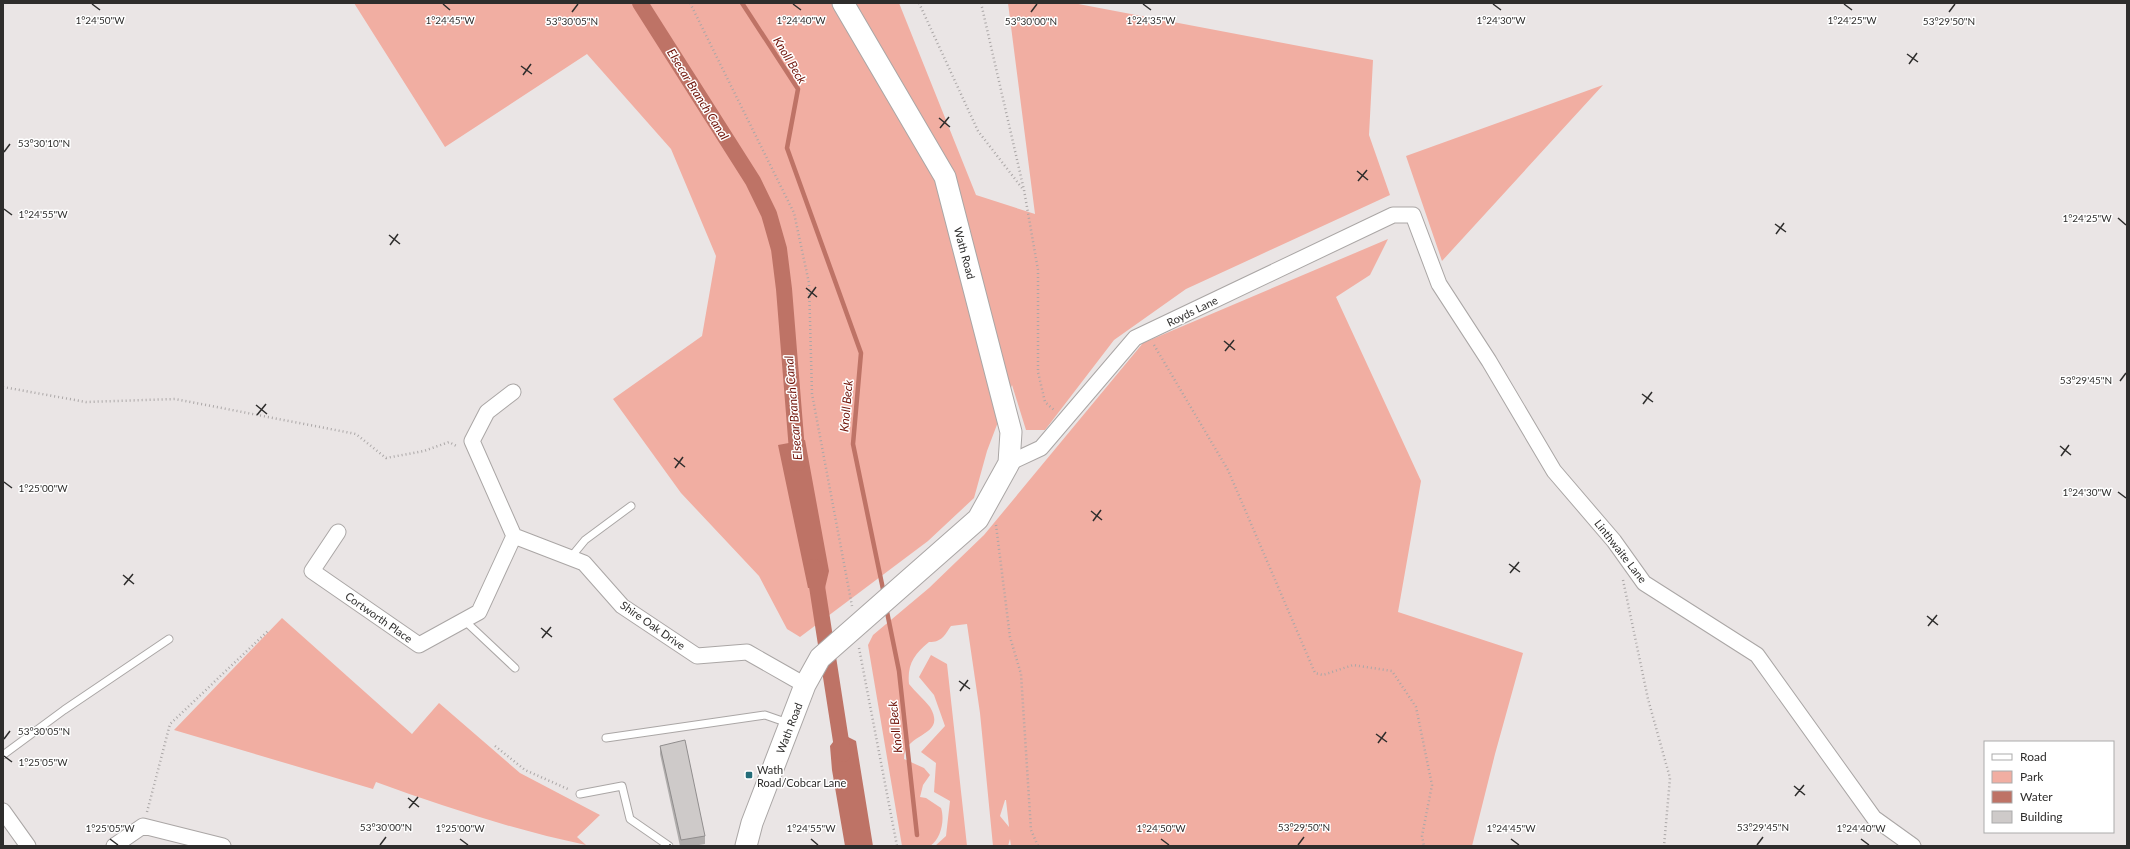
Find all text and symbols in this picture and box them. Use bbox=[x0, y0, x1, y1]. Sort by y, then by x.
text: 1°24'50"W bbox=[75, 14, 125, 26]
text: 1°24'45"W bbox=[425, 14, 475, 26]
text: 1°24'40"W bbox=[776, 14, 826, 26]
text: 1°24'35"W bbox=[1126, 14, 1176, 26]
text: 1°24'30"W bbox=[1476, 14, 1526, 26]
text: 1°24'25"W bbox=[1827, 14, 1877, 26]
text: 53°30'05"N bbox=[546, 15, 598, 27]
text: 53°30'00"N bbox=[1005, 15, 1057, 27]
text: 53°29'50"N bbox=[1923, 15, 1975, 27]
water label: Knoll Beck bbox=[770, 34, 810, 86]
water label: Elsecar Branch Canal bbox=[664, 46, 732, 143]
text: 53°30'10"N bbox=[18, 137, 70, 149]
text: 1°24'55"W bbox=[18, 208, 68, 220]
text: 1°24'25"W bbox=[2062, 212, 2112, 224]
street label: Wath Road bbox=[952, 225, 978, 281]
street label: Royds Lane bbox=[1164, 293, 1220, 329]
water label: Elsecar Branch Canal bbox=[781, 355, 805, 461]
text: 53°29'45"N bbox=[2060, 374, 2112, 386]
water label: Knoll Beck bbox=[836, 379, 856, 433]
text: 1°25'00"W bbox=[18, 482, 68, 494]
text: 1°24'30"W bbox=[2062, 486, 2112, 498]
street label: Linthwaite Lane bbox=[1592, 517, 1650, 585]
street label: Cortworth Place bbox=[343, 589, 415, 645]
street label: Shire Oak Drive bbox=[618, 598, 688, 652]
water label: Knoll Beck bbox=[885, 700, 905, 754]
street label: Wath Road bbox=[773, 701, 805, 755]
text: 53°30'05"N bbox=[18, 725, 70, 737]
legend bbox=[1984, 741, 2114, 833]
text: Road bbox=[2020, 749, 2047, 764]
text: 1°25'05"W bbox=[18, 756, 68, 768]
place label: Wath Road/Cobcar Lane bbox=[757, 763, 846, 789]
text: Park bbox=[2020, 769, 2044, 784]
marker: Wath Road/Cobcar Lane bbox=[744, 770, 754, 780]
text: Water bbox=[2020, 789, 2053, 804]
text: Building bbox=[2020, 809, 2063, 824]
text: 53°30'00"N bbox=[360, 821, 412, 833]
text: 53°29'50"N bbox=[1278, 821, 1330, 833]
text: 53°29'45"N bbox=[1737, 821, 1789, 833]
text: 1°25'05"W bbox=[85, 822, 135, 834]
text: 1°25'00"W bbox=[435, 822, 485, 834]
text: 1°24'55"W bbox=[786, 822, 836, 834]
text: 1°24'50"W bbox=[1136, 822, 1186, 834]
text: 1°24'45"W bbox=[1486, 822, 1536, 834]
text: 1°24'40"W bbox=[1836, 822, 1886, 834]

